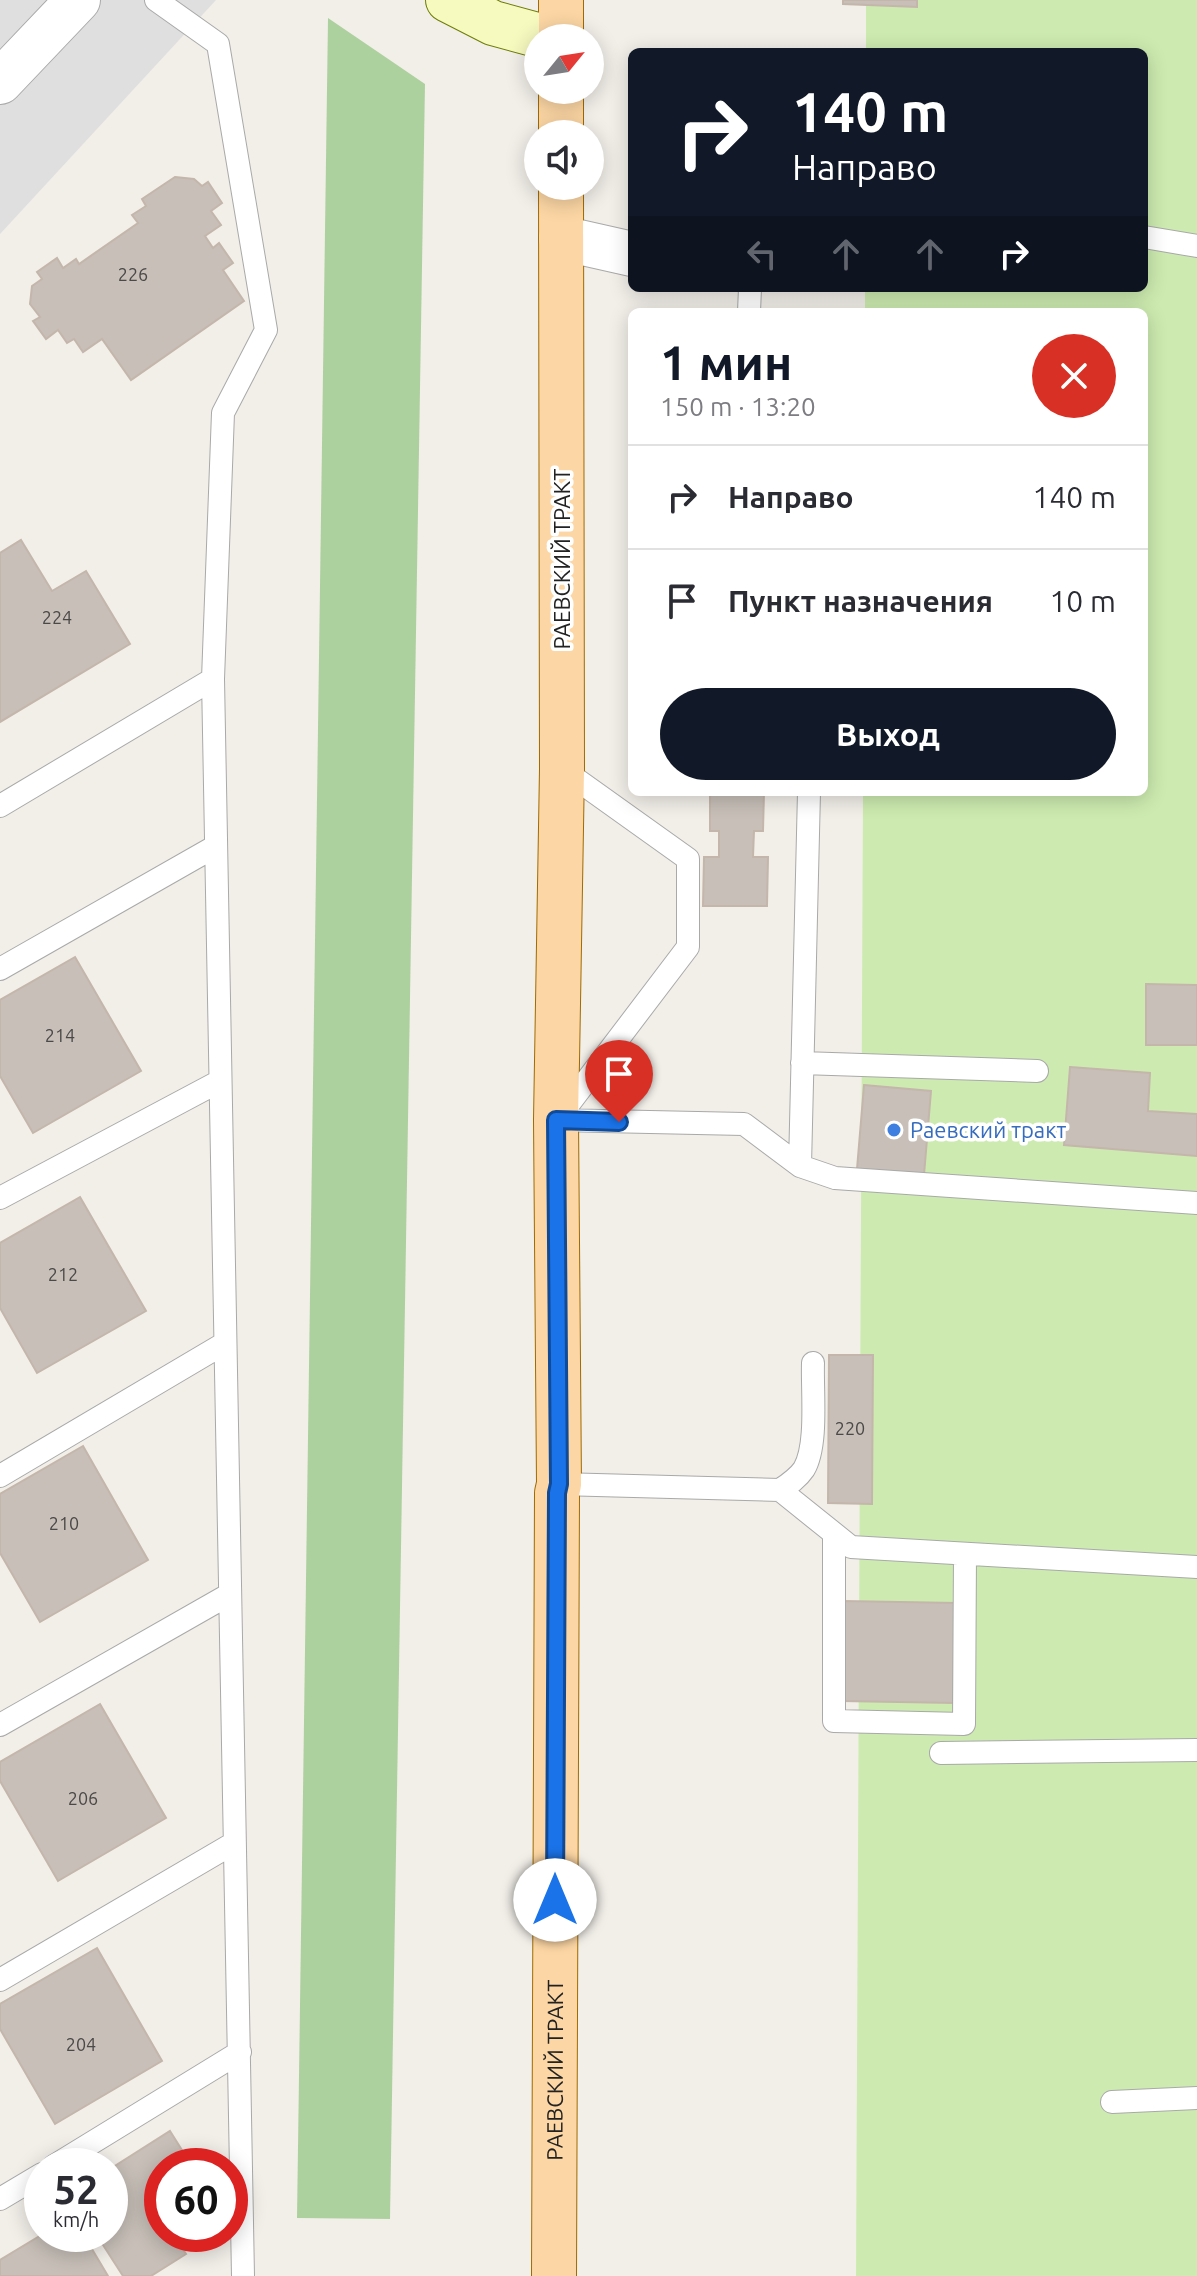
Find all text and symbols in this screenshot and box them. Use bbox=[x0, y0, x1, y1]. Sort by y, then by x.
north arrow bbox=[524, 24, 604, 104]
map controls bbox=[524, 24, 604, 200]
icon: right bbox=[660, 80, 764, 184]
text: 140 m bbox=[792, 80, 948, 143]
button: sound bbox=[524, 120, 604, 200]
text: Направо bbox=[792, 146, 937, 187]
icon: left bbox=[740, 232, 784, 276]
icon: ahead bbox=[824, 232, 868, 276]
icon: ahead bbox=[908, 232, 952, 276]
icon: right bbox=[992, 232, 1036, 276]
house number: 226 bbox=[118, 264, 148, 284]
button: close bbox=[1032, 334, 1116, 418]
text: 1 мин bbox=[660, 335, 792, 389]
text: 150 m · 13:20 bbox=[660, 392, 816, 421]
street label: РАЕВСКИЙ ТРАКТ bbox=[549, 468, 574, 650]
icon: right bbox=[660, 475, 704, 519]
text: Направо bbox=[728, 480, 854, 514]
text: 140 m bbox=[1032, 480, 1116, 514]
icon: arrive bbox=[660, 579, 704, 623]
text: Пункт назначения bbox=[728, 584, 993, 618]
text: 10 m bbox=[1049, 584, 1116, 618]
house number: 224 bbox=[42, 607, 72, 627]
button: Выход bbox=[660, 688, 1116, 780]
house number: 214 bbox=[45, 1025, 75, 1045]
pin bbox=[585, 1040, 653, 1122]
icon: arrive bbox=[597, 1052, 641, 1096]
place label: Раевский тракт bbox=[910, 1117, 1067, 1142]
marker: Раевский тракт bbox=[885, 1121, 903, 1139]
house number: 212 bbox=[48, 1264, 78, 1284]
house number: 220 bbox=[835, 1418, 865, 1438]
house number: 210 bbox=[49, 1513, 79, 1533]
house number: 206 bbox=[68, 1788, 98, 1808]
position arrow bbox=[513, 1858, 597, 1942]
street label: РАЕВСКИЙ ТРАКТ bbox=[541, 1979, 567, 2161]
house number: 204 bbox=[66, 2034, 96, 2054]
speed limit sign: 60 bbox=[144, 2148, 248, 2252]
text: 52 bbox=[53, 2167, 99, 2212]
text: km/h bbox=[53, 2208, 99, 2231]

